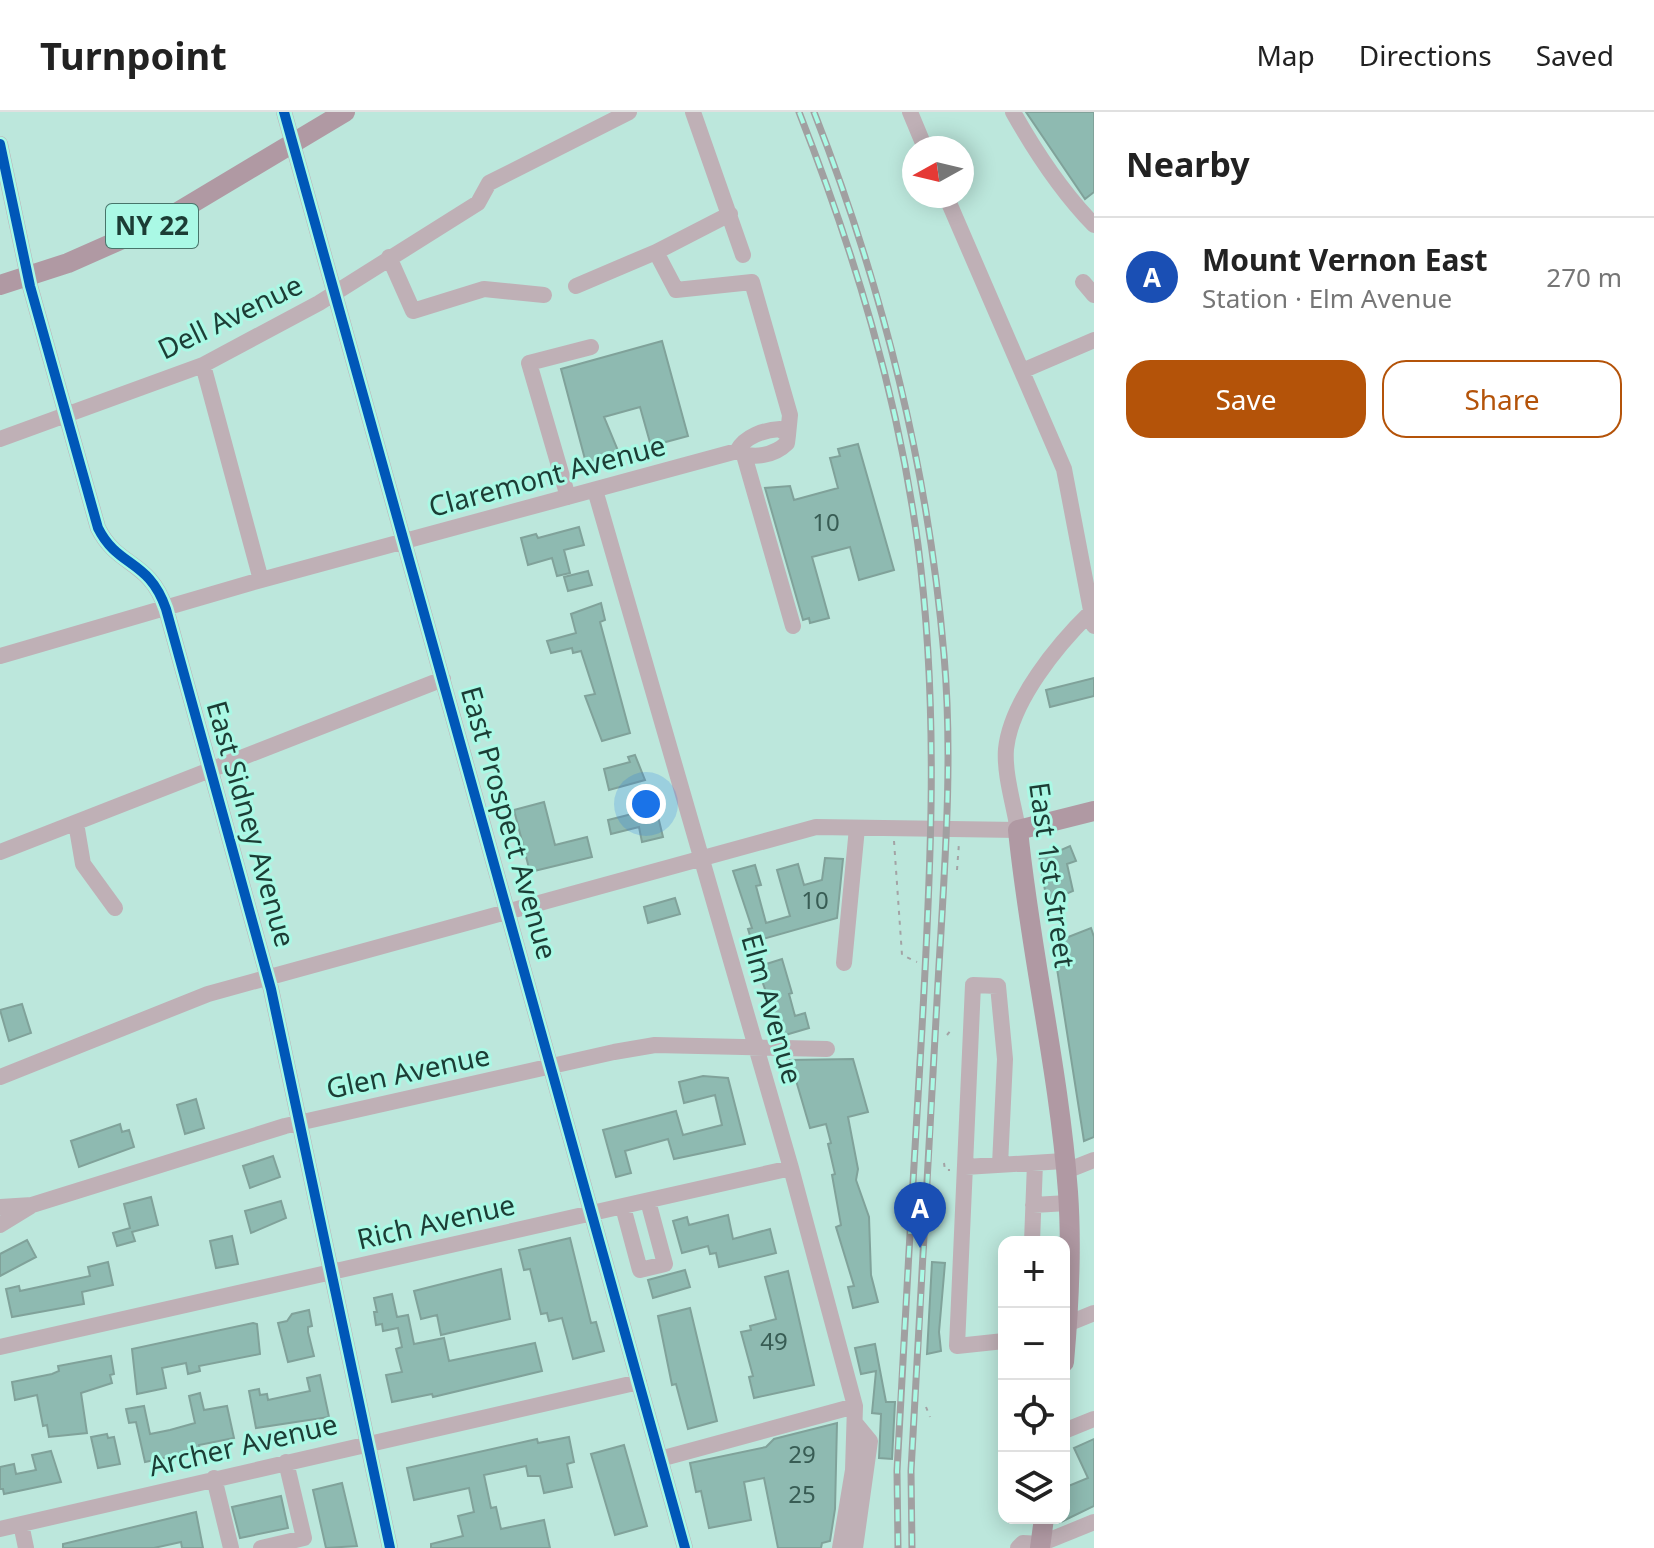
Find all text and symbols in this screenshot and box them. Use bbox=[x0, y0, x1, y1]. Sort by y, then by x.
text: Turnpoint bbox=[40, 29, 227, 81]
text: Map bbox=[1256, 36, 1315, 74]
text: Directions bbox=[1359, 36, 1492, 74]
text: Saved bbox=[1536, 36, 1614, 74]
north arrow bbox=[902, 136, 974, 208]
text: Nearby bbox=[1126, 141, 1250, 187]
road number: NY 22 bbox=[106, 204, 198, 248]
text: Mount Vernon East bbox=[1202, 239, 1487, 280]
text: A bbox=[1143, 259, 1161, 295]
text: 270 m bbox=[1546, 259, 1622, 295]
street label: Dell Avenue bbox=[151, 265, 308, 367]
text: Station · Elm Avenue bbox=[1202, 280, 1452, 316]
button: Save bbox=[1126, 360, 1366, 438]
button: Share bbox=[1382, 360, 1622, 438]
street label: Claremont Avenue bbox=[424, 425, 669, 525]
house number: 10 bbox=[812, 505, 840, 538]
street label: East Prospect Avenue bbox=[453, 682, 567, 964]
street label: East Sidney Avenue bbox=[199, 696, 305, 951]
street label: East 1st Street bbox=[1021, 780, 1085, 970]
your location bbox=[626, 784, 666, 824]
house number: 10 bbox=[801, 883, 829, 916]
street label: Elm Avenue bbox=[733, 929, 813, 1088]
street label: Glen Avenue bbox=[323, 1035, 493, 1107]
pin: A bbox=[894, 1182, 946, 1248]
street label: Rich Avenue bbox=[353, 1184, 518, 1258]
map controls bbox=[998, 1236, 1070, 1524]
button: + bbox=[998, 1236, 1070, 1308]
button: − bbox=[998, 1308, 1070, 1380]
house number: 49 bbox=[760, 1324, 788, 1357]
button: locate bbox=[998, 1380, 1070, 1452]
street label: Archer Avenue bbox=[145, 1404, 341, 1484]
house number: 29 bbox=[788, 1437, 816, 1470]
button: layers bbox=[998, 1452, 1070, 1524]
house number: 25 bbox=[788, 1477, 816, 1510]

